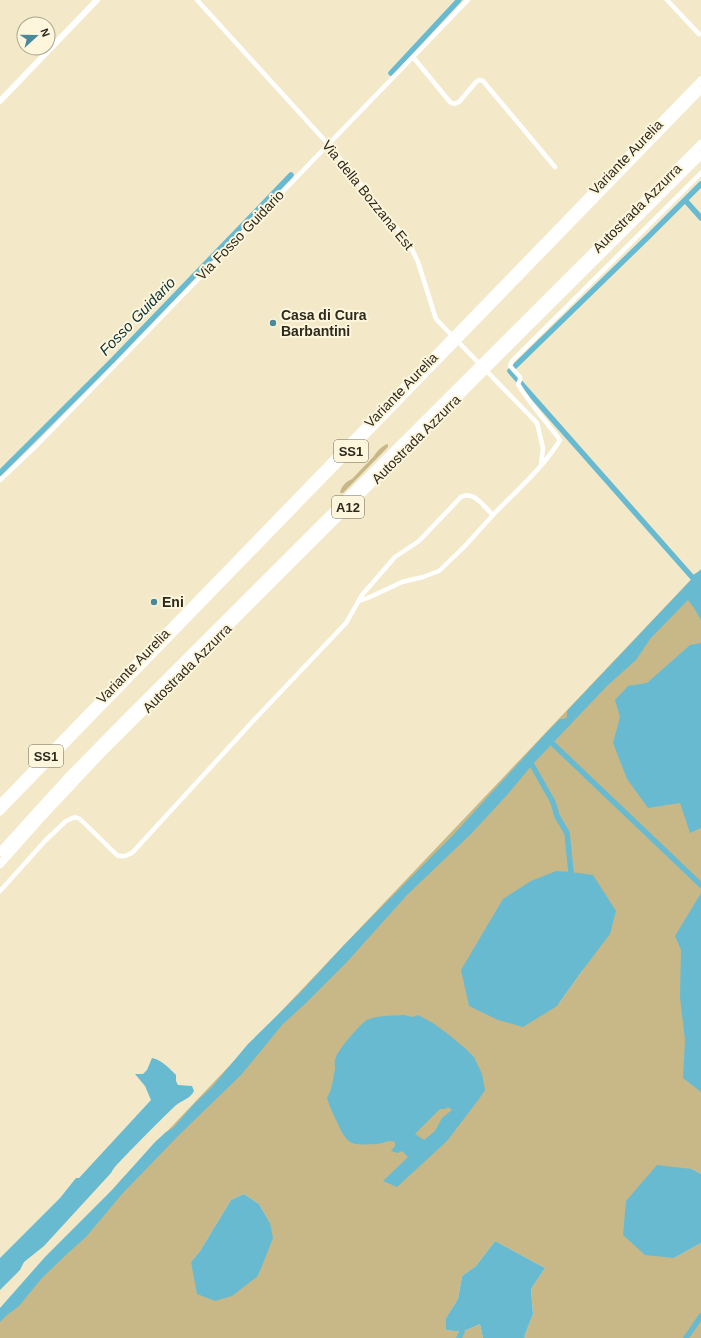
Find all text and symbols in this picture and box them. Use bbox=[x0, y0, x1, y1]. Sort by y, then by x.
north arrow bbox=[16, 16, 56, 56]
text: N bbox=[38, 27, 52, 38]
street label: Variante Aurelia bbox=[586, 116, 666, 198]
street label: Via della Bozzana Est bbox=[319, 137, 417, 253]
street label: Autostrada Azzurra bbox=[589, 160, 685, 256]
street label: Via Fosso Guidario bbox=[193, 187, 287, 283]
water label: Fosso Guidario bbox=[96, 274, 178, 358]
place label: Casa di Cura Barbantini bbox=[281, 307, 367, 339]
marker: Casa di Cura Barbantini bbox=[268, 318, 278, 328]
street label: Variante Aurelia bbox=[361, 349, 441, 431]
street label: Autostrada Azzurra bbox=[368, 391, 464, 487]
road number: SS1 bbox=[334, 440, 368, 462]
road number: A12 bbox=[332, 496, 364, 518]
place label: Eni bbox=[162, 594, 184, 610]
marker: Eni bbox=[149, 597, 159, 607]
street label: Autostrada Azzurra bbox=[139, 620, 235, 716]
street label: Variante Aurelia bbox=[93, 625, 173, 707]
road number: SS1 bbox=[29, 745, 63, 767]

